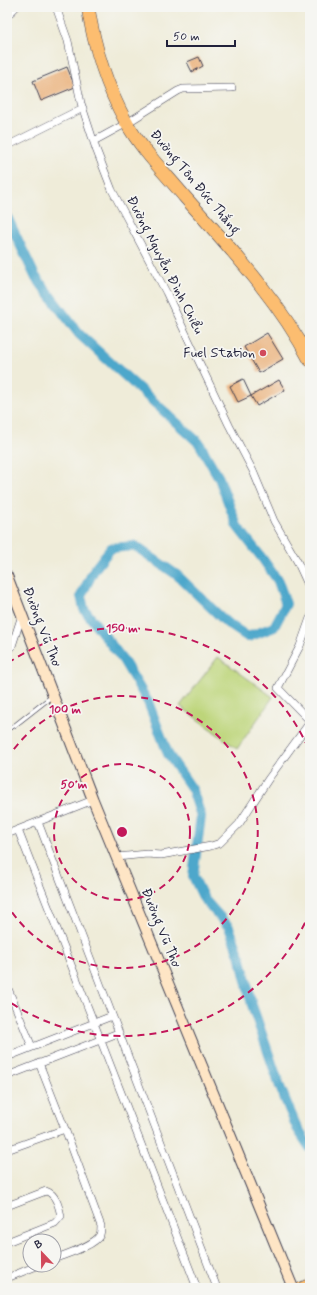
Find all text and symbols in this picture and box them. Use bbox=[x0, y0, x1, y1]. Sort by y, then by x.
scale bar bbox=[167, 22, 235, 48]
text: 50 m bbox=[173, 29, 200, 45]
street label: Đường Tôn Đức Thắng bbox=[144, 126, 244, 239]
street label: Đường Nguyễn Đình Chiểu bbox=[121, 193, 208, 338]
place label: Fuel Station bbox=[183, 344, 255, 362]
marker: Fuel Station bbox=[258, 348, 268, 358]
street label: Đường Vũ Thơ bbox=[17, 584, 66, 670]
text: 150 m bbox=[106, 621, 138, 637]
text: 100 m bbox=[49, 702, 82, 718]
text: 50 m bbox=[61, 777, 88, 793]
centre of rings bbox=[115, 825, 129, 839]
street label: Đường Vũ Thơ bbox=[135, 885, 185, 971]
north arrow bbox=[22, 1233, 62, 1273]
text: B bbox=[33, 1237, 45, 1252]

